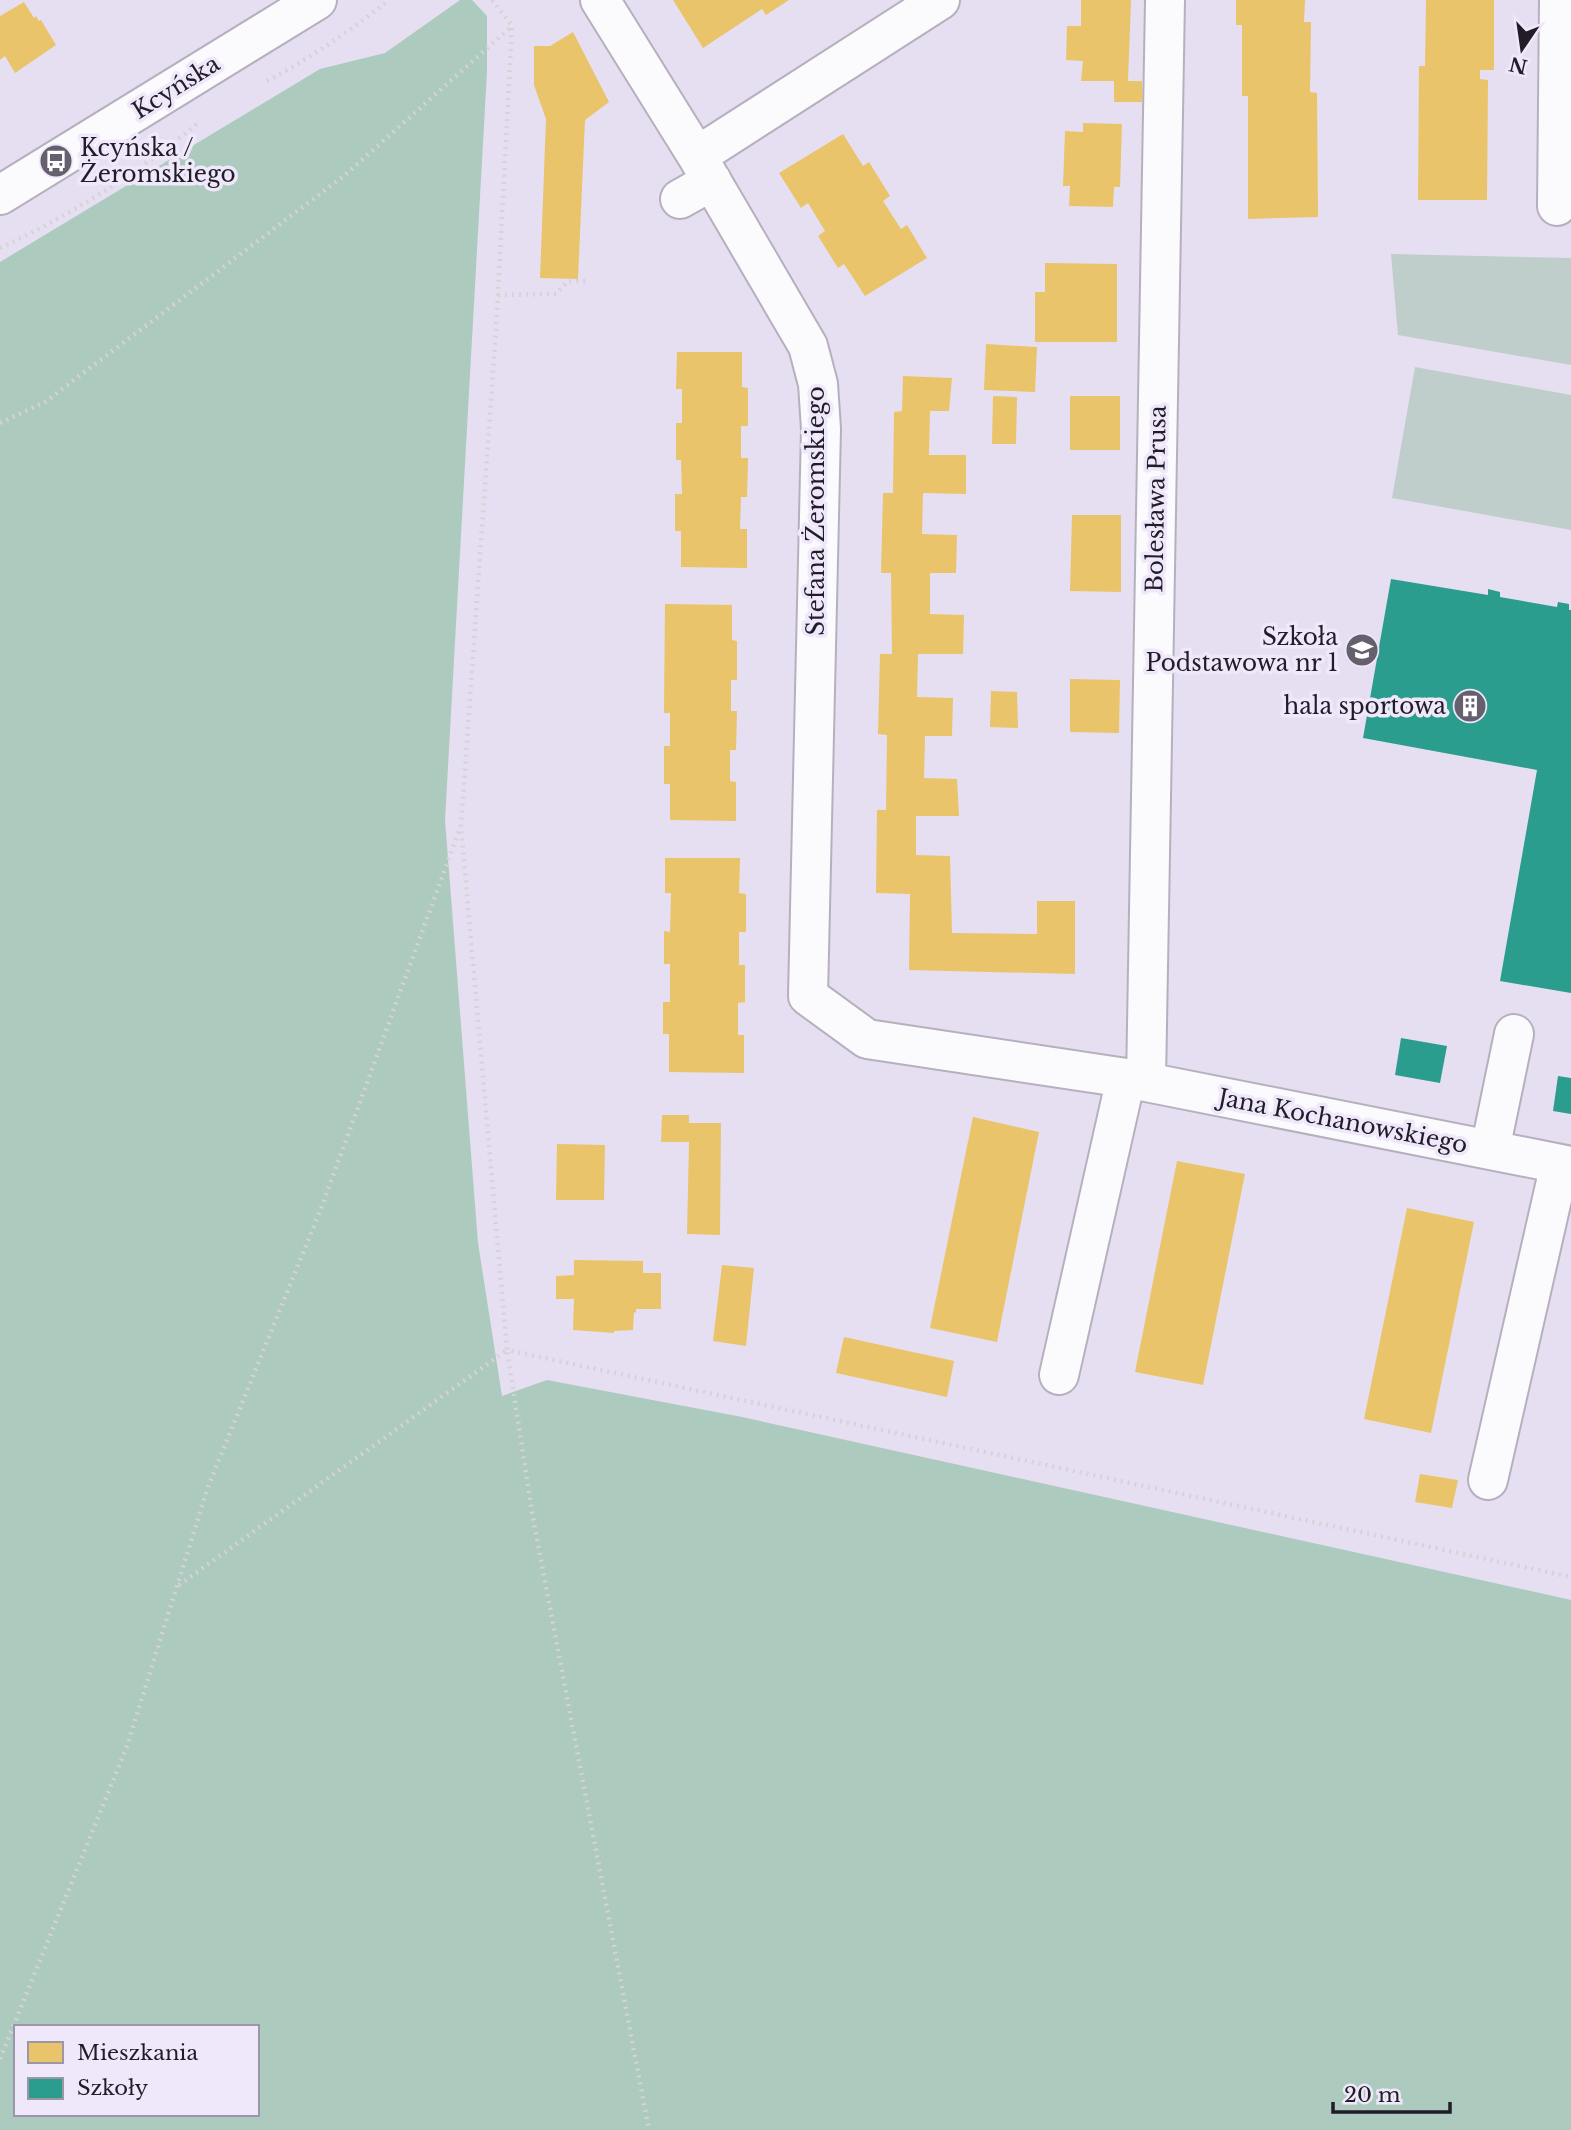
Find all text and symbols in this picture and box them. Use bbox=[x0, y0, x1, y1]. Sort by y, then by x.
north arrow bbox=[1487, 14, 1557, 84]
street label: Kcyńska bbox=[127, 49, 225, 125]
text: N bbox=[1507, 52, 1530, 78]
place label: Kcyńska / Żeromskiego bbox=[80, 134, 236, 188]
bus stop icon: Kcyńska / Żeromskiego bbox=[37, 142, 75, 180]
street label: Stefana Żeromskiego bbox=[801, 386, 830, 636]
street label: Bolesława Prusa bbox=[1140, 405, 1172, 593]
place label: Szkoła Podstawowa nr 1 bbox=[1146, 623, 1338, 677]
school or university icon: Szkoła Podstawowa nr 1 bbox=[1343, 631, 1381, 669]
building icon: hala sportowa bbox=[1451, 687, 1489, 725]
place label: hala sportowa bbox=[1283, 692, 1446, 720]
street label: Jana Kochanowskiego bbox=[1213, 1083, 1470, 1159]
legend bbox=[14, 2025, 259, 2116]
text: Mieszkania bbox=[77, 2040, 199, 2066]
scale bar bbox=[1333, 2070, 1450, 2114]
text: Szkoły bbox=[77, 2075, 149, 2101]
text: 20 m bbox=[1344, 2082, 1401, 2108]

